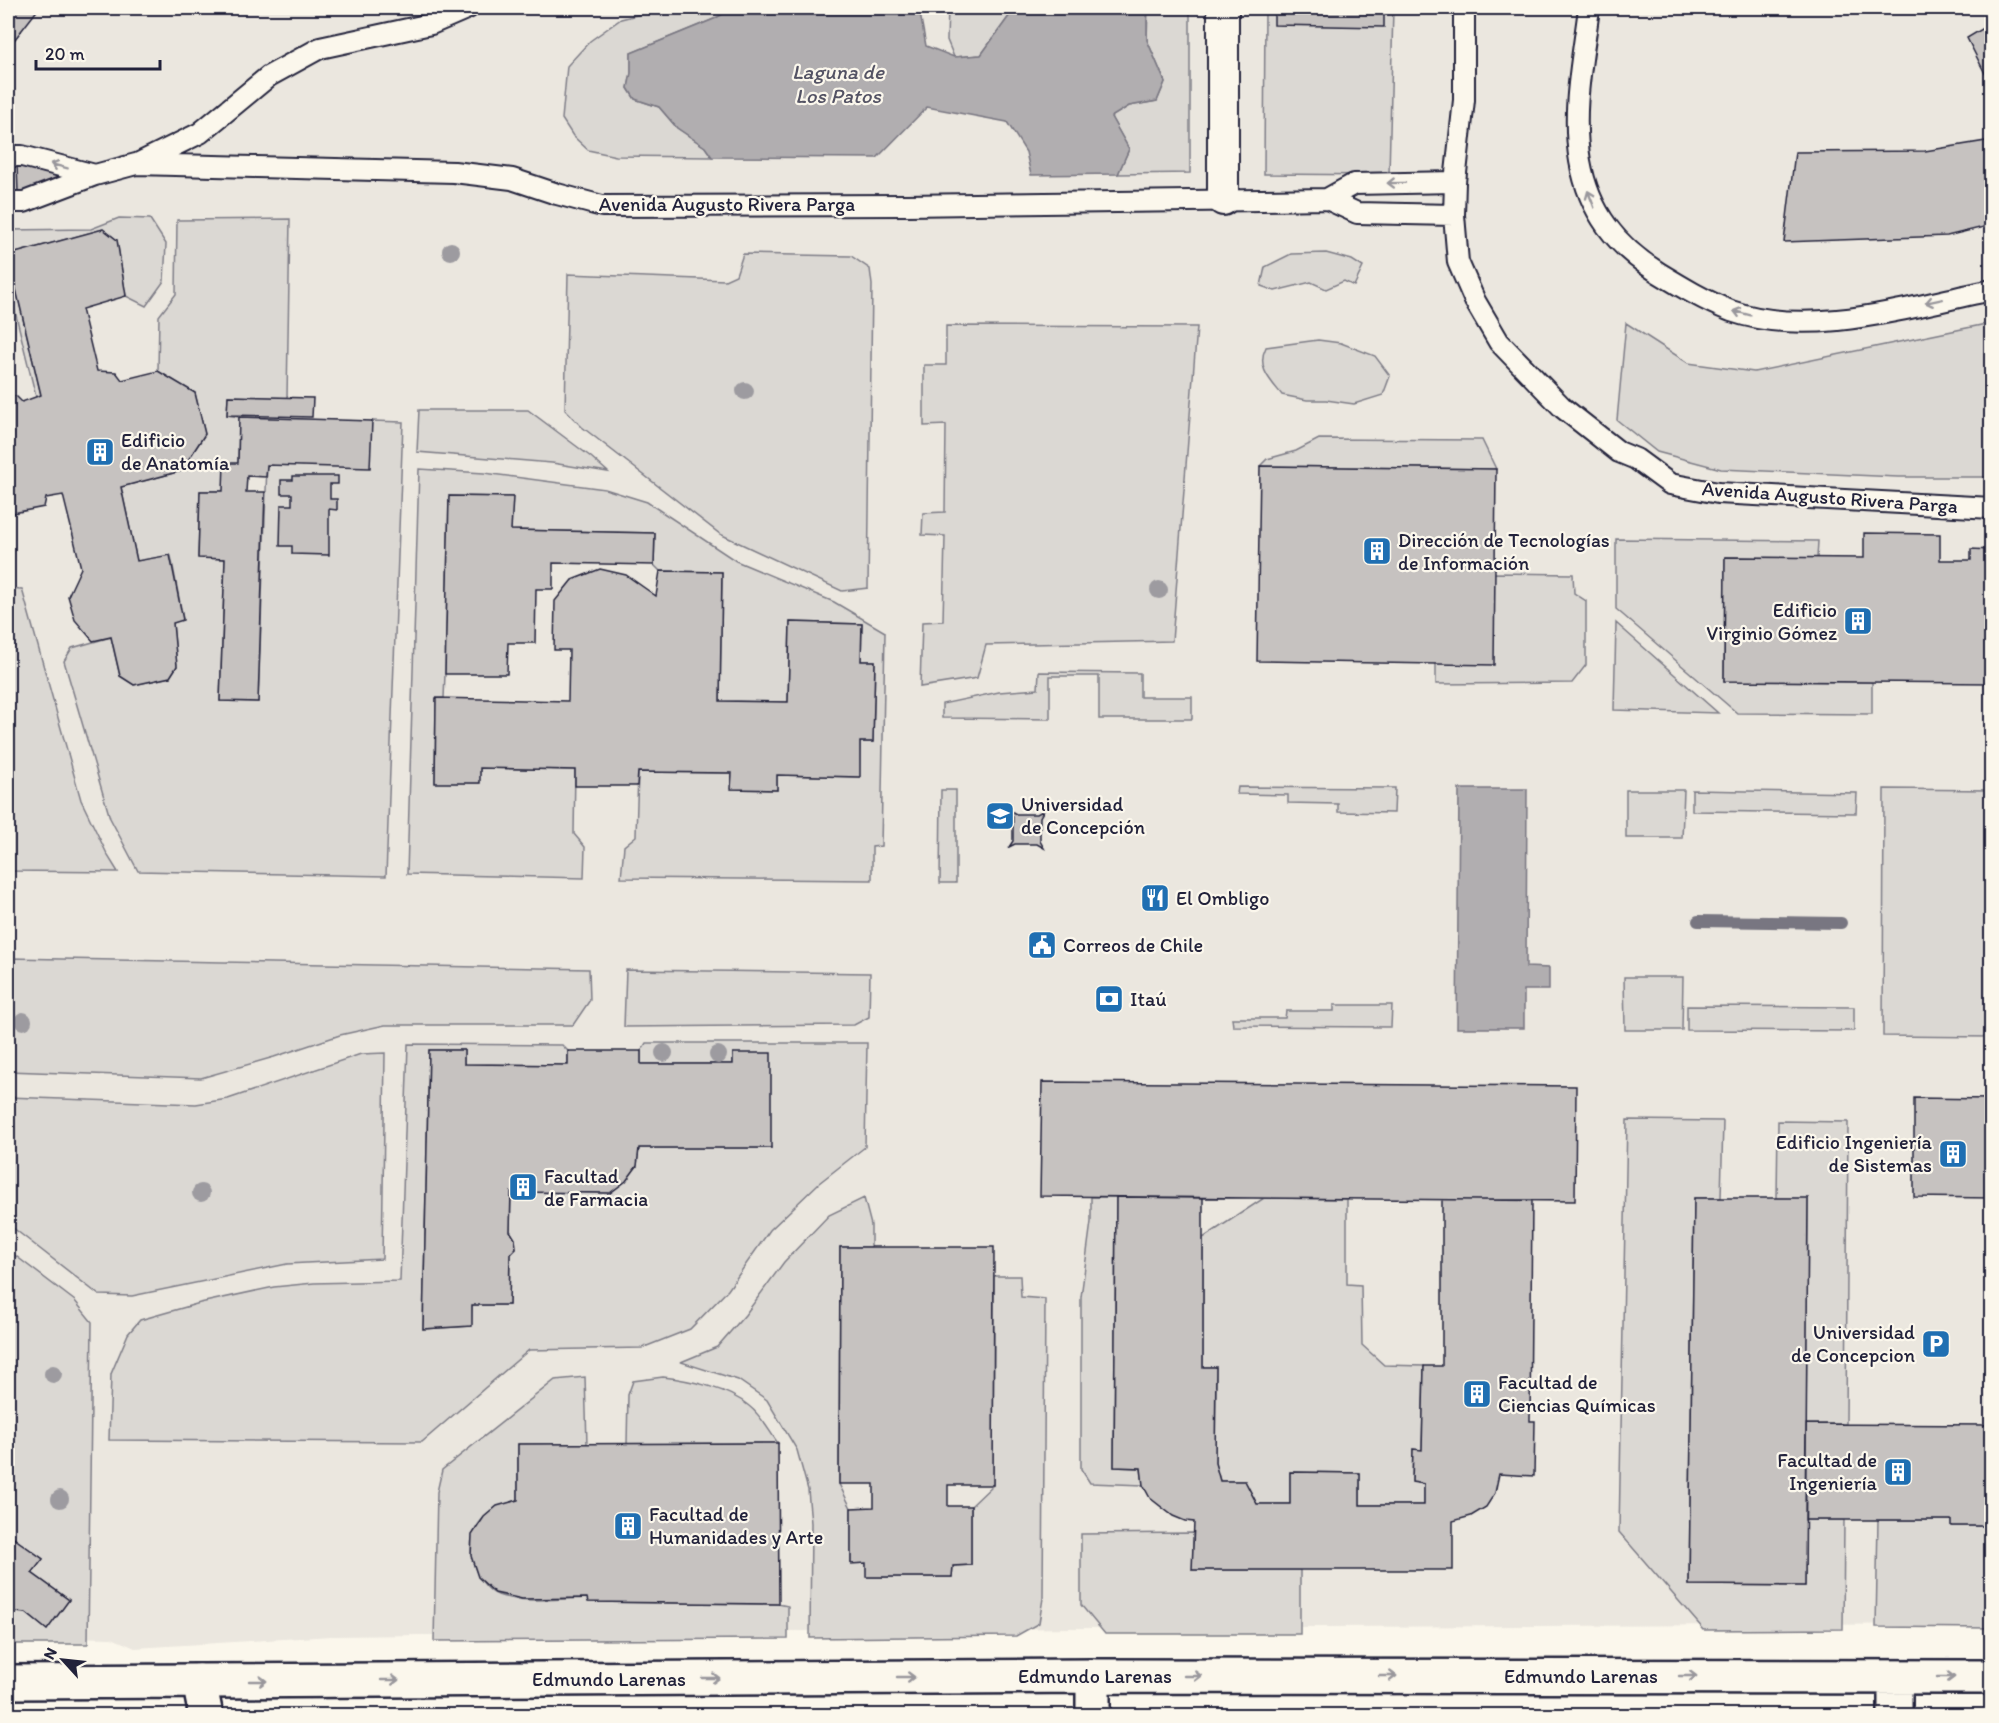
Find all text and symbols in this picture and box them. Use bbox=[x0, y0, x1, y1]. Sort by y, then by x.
scale bar bbox=[36, 33, 160, 71]
text: 20 m bbox=[45, 43, 85, 65]
water label: Laguna de Los Patos bbox=[792, 59, 885, 108]
one-way arrow bbox=[49, 159, 68, 171]
one-way arrow bbox=[1387, 177, 1407, 189]
one-way arrow bbox=[1585, 190, 1596, 209]
street label: Avenida Augusto Rivera Parga bbox=[599, 192, 855, 216]
one-way arrow bbox=[1925, 296, 1944, 308]
one-way arrow bbox=[1733, 307, 1752, 319]
place label: Edificio de Anatomía bbox=[121, 428, 230, 475]
building icon: Edificio de Anatomía bbox=[84, 436, 116, 468]
street label: Avenida Augusto Rivera Parga bbox=[1701, 476, 1959, 518]
place label: Dirección de Tecnologías de Información bbox=[1398, 528, 1610, 575]
building icon: Dirección de Tecnologías de Información bbox=[1361, 535, 1393, 567]
place label: Edificio Virginio Gómez bbox=[1706, 598, 1837, 645]
building icon: Edificio Virginio Gómez bbox=[1842, 605, 1874, 637]
place label: Universidad de Concepción bbox=[1021, 792, 1145, 839]
school or university icon: Universidad de Concepción bbox=[984, 800, 1016, 832]
restaurant icon: El Ombligo bbox=[1139, 882, 1171, 914]
place label: El Ombligo bbox=[1176, 886, 1269, 910]
public building icon: Correos de Chile bbox=[1026, 929, 1058, 961]
place label: Correos de Chile bbox=[1063, 933, 1203, 957]
bank icon: Itaú bbox=[1093, 983, 1125, 1015]
place label: Itaú bbox=[1130, 987, 1166, 1011]
place label: Edificio Ingeniería de Sistemas bbox=[1776, 1130, 1933, 1177]
building icon: Edificio Ingeniería de Sistemas bbox=[1937, 1138, 1969, 1170]
place label: Facultad de Farmacia bbox=[544, 1164, 648, 1211]
building icon: Facultad de Farmacia bbox=[507, 1171, 539, 1203]
place label: Universidad de Concepcion bbox=[1791, 1320, 1915, 1367]
parking icon: Universidad de Concepcion bbox=[1920, 1328, 1952, 1360]
place label: Facultad de Ciencias Químicas bbox=[1498, 1370, 1656, 1417]
building icon: Facultad de Ciencias Químicas bbox=[1461, 1378, 1493, 1410]
place label: Facultad de Ingeniería bbox=[1777, 1448, 1878, 1495]
building icon: Facultad de Ingeniería bbox=[1882, 1456, 1914, 1488]
place label: Facultad de Humanidades y Arte bbox=[649, 1502, 823, 1549]
building icon: Facultad de Humanidades y Arte bbox=[612, 1510, 644, 1542]
north arrow bbox=[33, 1630, 93, 1690]
text: N bbox=[39, 1644, 61, 1663]
street label: Edmundo Larenas bbox=[1018, 1664, 1172, 1688]
street label: Edmundo Larenas bbox=[1504, 1664, 1658, 1688]
street label: Edmundo Larenas bbox=[532, 1667, 686, 1691]
one-way arrow bbox=[1183, 1670, 1203, 1682]
one-way arrow bbox=[1378, 1670, 1398, 1682]
one-way arrow bbox=[1678, 1670, 1698, 1682]
one-way arrow bbox=[896, 1671, 916, 1683]
one-way arrow bbox=[1936, 1671, 1956, 1683]
one-way arrow bbox=[701, 1672, 721, 1684]
one-way arrow bbox=[380, 1674, 400, 1686]
one-way arrow bbox=[247, 1675, 267, 1687]

